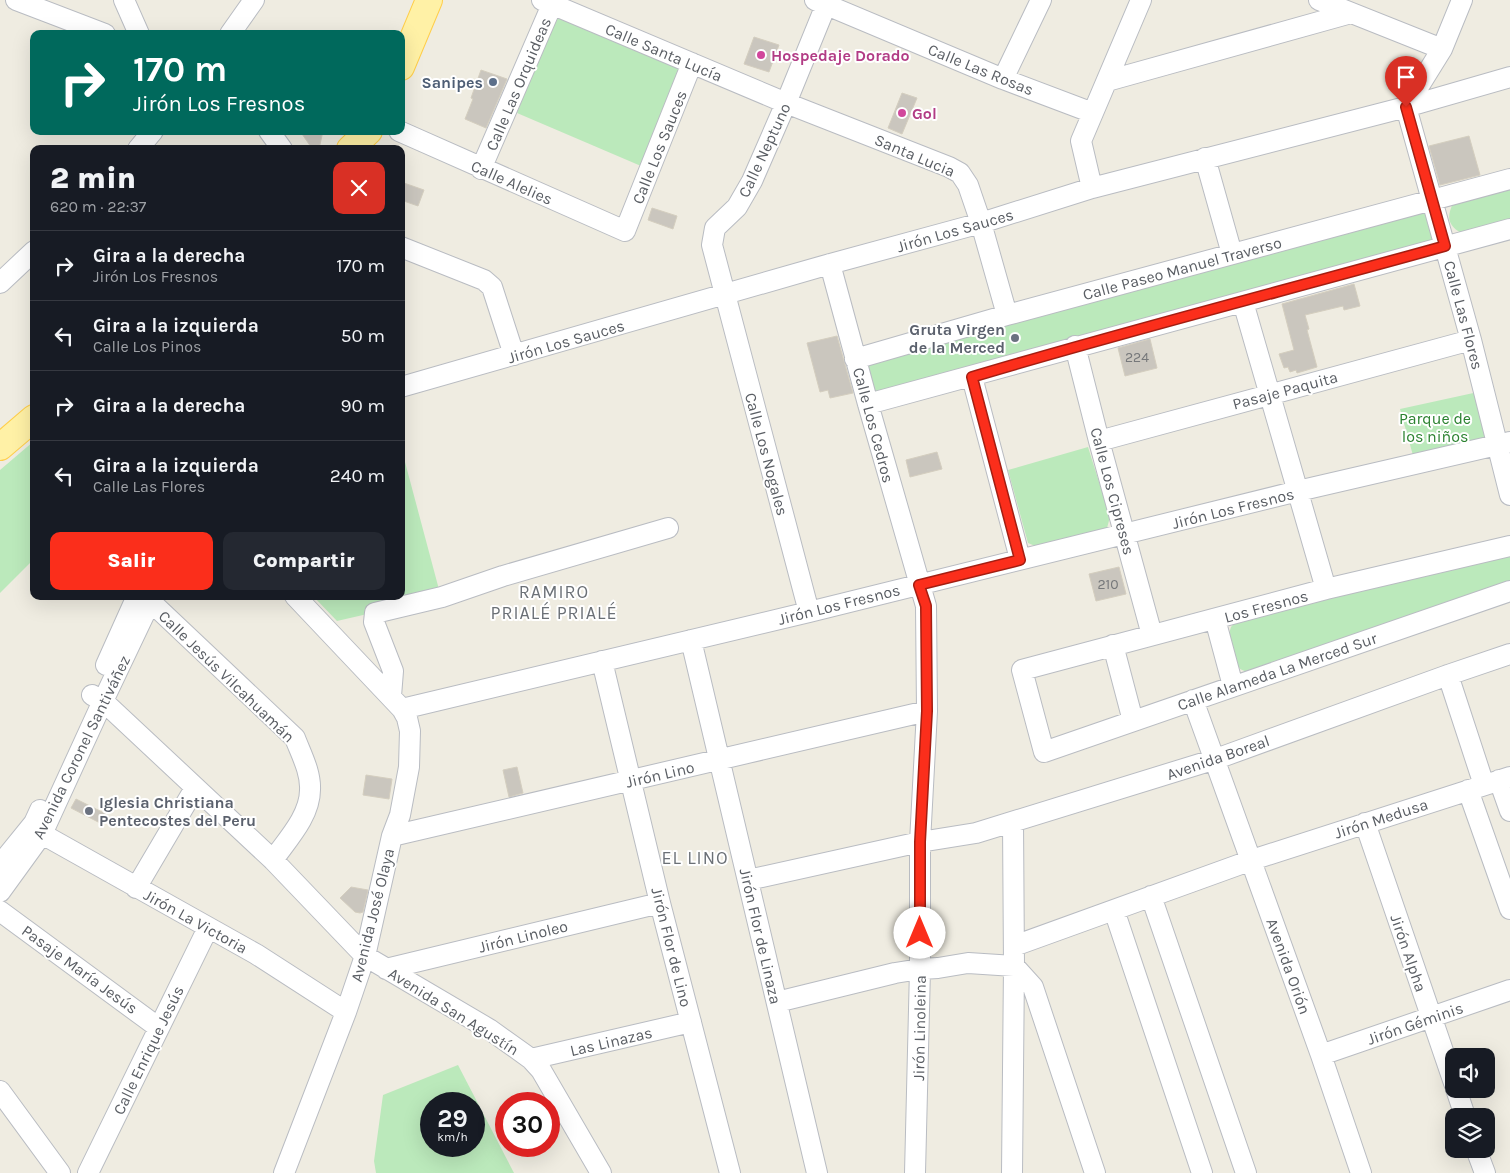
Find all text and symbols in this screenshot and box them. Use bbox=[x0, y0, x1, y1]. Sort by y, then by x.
street label: Calle Las Orquideas bbox=[482, 15, 555, 154]
street label: Calle Santa Lucía bbox=[602, 19, 725, 86]
street label: Calle Las Rosas bbox=[925, 40, 1036, 99]
place label: Hospedaje Dorado bbox=[771, 46, 910, 65]
text: 170 m bbox=[133, 49, 227, 90]
marker: Hospedaje Dorado bbox=[755, 49, 767, 61]
icon: right bbox=[50, 50, 115, 115]
pin bbox=[1385, 56, 1427, 107]
icon: arrive bbox=[1392, 63, 1420, 91]
place label: Sanipes bbox=[422, 73, 483, 92]
marker: Sanipes bbox=[487, 76, 499, 88]
street label: Calle Los Sauces bbox=[628, 87, 691, 207]
text: Jirón Los Fresnos bbox=[133, 91, 305, 117]
street label: Calle Neptuno bbox=[734, 100, 795, 201]
place label: Gol bbox=[912, 104, 937, 123]
marker: Gol bbox=[896, 107, 908, 119]
street label: Santa Lucia bbox=[872, 130, 958, 181]
street label: Calle Alelies bbox=[468, 156, 556, 209]
text: 2 min bbox=[50, 160, 136, 196]
button: close bbox=[333, 162, 385, 214]
text: 620 m · 22:37 bbox=[50, 197, 146, 216]
street label: Jirón Los Sauces bbox=[895, 205, 1016, 256]
street label: Calle Paseo Manuel Traverso bbox=[1081, 233, 1284, 304]
text: Gira a la derecha bbox=[93, 245, 245, 267]
icon: right bbox=[50, 252, 78, 280]
text: 170 m bbox=[336, 255, 385, 277]
street label: Calle Las Flores bbox=[1440, 259, 1487, 372]
text: Jirón Los Fresnos bbox=[93, 267, 218, 286]
text: Gira a la izquierda bbox=[93, 315, 259, 337]
street label: Jirón Los Sauces bbox=[506, 316, 627, 367]
place label: Gruta Virgen de la Merced bbox=[909, 320, 1005, 357]
icon: left bbox=[50, 322, 78, 350]
text: 50 m bbox=[341, 325, 385, 347]
marker: Gruta Virgen de la Merced bbox=[1009, 332, 1021, 344]
text: Calle Los Pinos bbox=[93, 337, 201, 356]
house number: 224 bbox=[1125, 349, 1149, 366]
street label: Calle Los Cedros bbox=[849, 365, 898, 485]
street label: Pasaje Paquita bbox=[1230, 367, 1340, 414]
street label: Calle Los Nogales bbox=[741, 391, 792, 518]
icon: right bbox=[50, 392, 78, 420]
text: Gira a la derecha bbox=[93, 395, 245, 417]
text: 90 m bbox=[340, 395, 385, 417]
park label: Parque de los niños bbox=[1399, 409, 1471, 446]
street label: Calle Los Cipreses bbox=[1086, 425, 1139, 557]
text: Gira a la izquierda bbox=[93, 455, 259, 477]
icon: left bbox=[50, 462, 78, 490]
text: 240 m bbox=[330, 465, 385, 487]
text: Calle Las Flores bbox=[93, 477, 205, 496]
street label: Jirón Los Fresnos bbox=[1170, 484, 1296, 533]
button: Salir bbox=[50, 532, 213, 590]
button: Compartir bbox=[223, 532, 385, 590]
house number: 210 bbox=[1097, 576, 1119, 593]
street label: Jirón Los Fresnos bbox=[776, 580, 902, 629]
district label: RAMIRO PRIALÉ PRIALÉ bbox=[490, 581, 618, 624]
street label: Los Fresnos bbox=[1222, 586, 1310, 627]
street label: Calle Jesús Vilcahuamán bbox=[155, 606, 299, 746]
street label: Calle Alameda La Merced Sur bbox=[1175, 628, 1380, 715]
street label: Avenida Coronel Santiváñez bbox=[29, 652, 134, 842]
street label: Avenida Boreal bbox=[1164, 731, 1272, 784]
street label: Jirón Lino bbox=[624, 757, 696, 792]
place label: Iglesia Christiana Pentecostes del Peru bbox=[99, 793, 256, 830]
street label: Jirón Medusa bbox=[1332, 794, 1430, 843]
marker: Iglesia Christiana Pentecostes del Peru bbox=[83, 805, 95, 817]
street label: Avenida José Olaya bbox=[347, 846, 398, 984]
district label: EL LINO bbox=[661, 847, 729, 869]
street label: Jirón Flor de Linaza bbox=[736, 866, 785, 1006]
street label: Jirón La Victoria bbox=[141, 885, 251, 958]
street label: Jirón Flor de Lino bbox=[647, 885, 696, 1009]
position arrow bbox=[893, 906, 945, 958]
street label: Jirón Alpha bbox=[1386, 912, 1431, 994]
street label: Jirón Linoleo bbox=[477, 916, 570, 957]
street label: Avenida Orión bbox=[1262, 916, 1315, 1017]
street label: Pasaje María Jesús bbox=[18, 921, 141, 1018]
street label: Avenida San Agustín bbox=[385, 964, 523, 1059]
street label: Jirón Linoleina bbox=[909, 975, 930, 1081]
street label: Calle Enrique Jesús bbox=[109, 983, 188, 1118]
street label: Jirón Géminis bbox=[1365, 998, 1466, 1049]
street label: Las Linazas bbox=[568, 1023, 654, 1060]
map controls bbox=[1445, 1048, 1495, 1158]
button: sound bbox=[1445, 1048, 1495, 1098]
speed limit sign: 30 bbox=[495, 1092, 560, 1157]
text: 29 bbox=[437, 1104, 468, 1133]
button: layers bbox=[1445, 1108, 1495, 1158]
text: km/h bbox=[437, 1130, 468, 1144]

